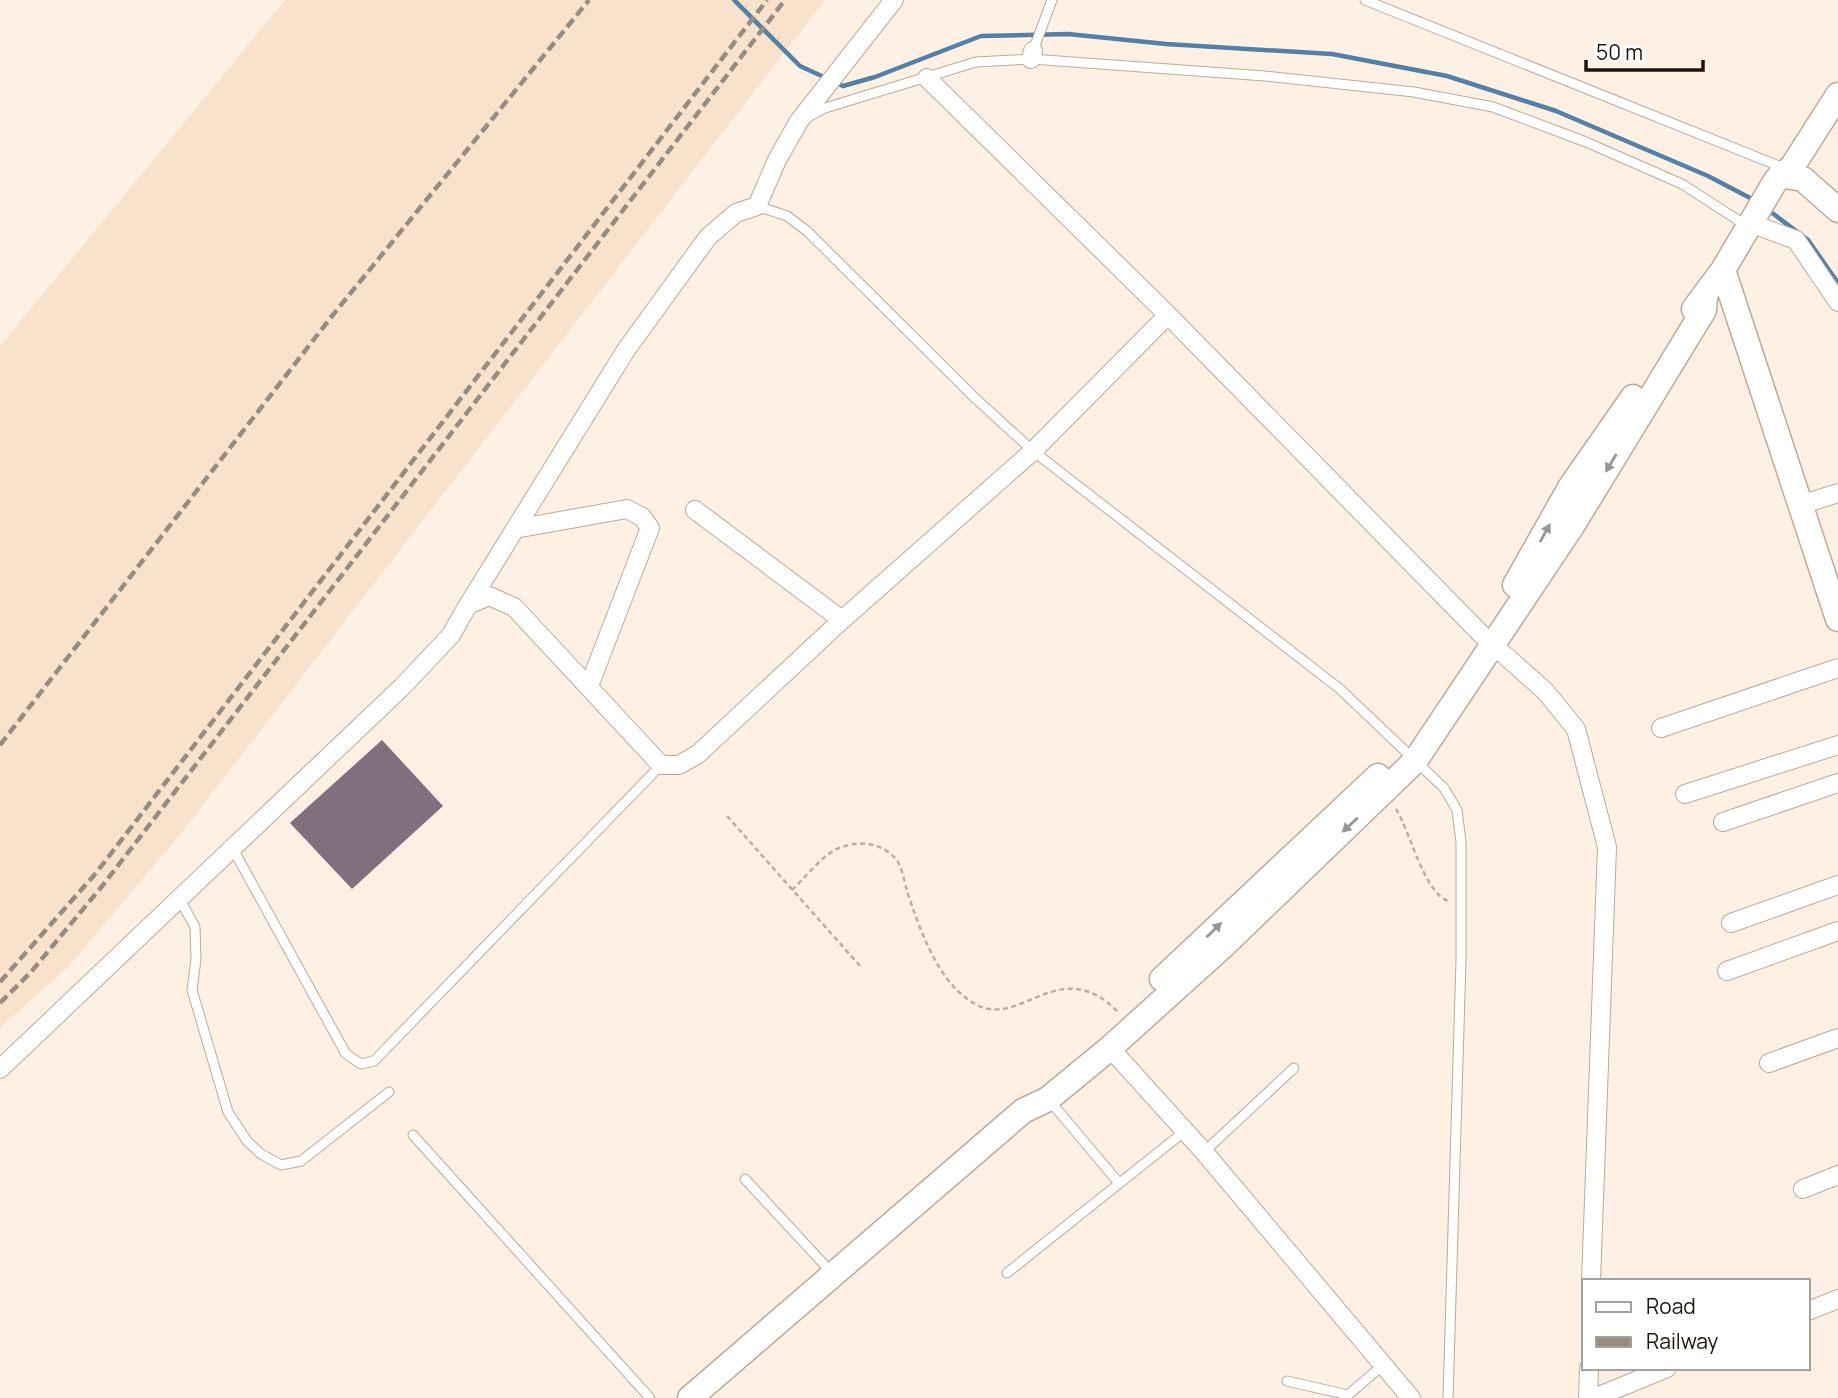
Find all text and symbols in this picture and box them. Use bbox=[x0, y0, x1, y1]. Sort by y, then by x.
scale bar bbox=[1586, 28, 1703, 72]
text: 50 m bbox=[1596, 38, 1643, 66]
one-way arrow bbox=[1604, 453, 1617, 472]
one-way arrow bbox=[1539, 523, 1551, 542]
one-way arrow bbox=[1342, 817, 1359, 834]
one-way arrow bbox=[1205, 922, 1223, 938]
legend bbox=[1582, 1279, 1810, 1370]
text: Road bbox=[1646, 1292, 1696, 1320]
text: Railway bbox=[1646, 1327, 1718, 1355]

